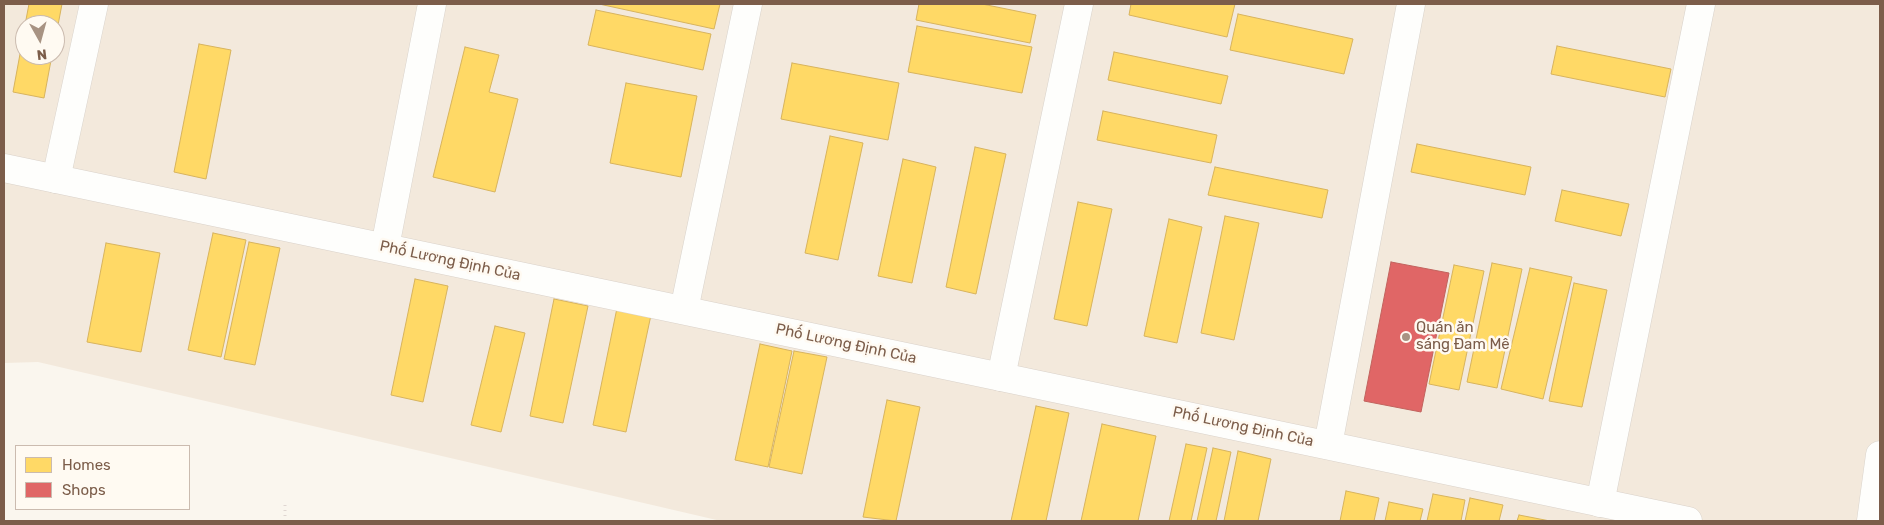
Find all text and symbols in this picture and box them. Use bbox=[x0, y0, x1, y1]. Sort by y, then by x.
north arrow bbox=[15, 15, 65, 65]
text: N bbox=[36, 45, 48, 63]
street label: Phố Lương Định Của bbox=[378, 237, 522, 285]
place label: Quán ăn sáng Đam Mê bbox=[1416, 319, 1510, 354]
street label: Phố Lương Định Của bbox=[774, 320, 918, 368]
marker: Quán ăn sáng Đam Mê bbox=[1400, 331, 1412, 343]
street label: Phố Lương Định Của bbox=[1171, 403, 1315, 451]
legend bbox=[15, 445, 190, 510]
text: Homes bbox=[62, 456, 111, 474]
text: Shops bbox=[62, 481, 106, 499]

